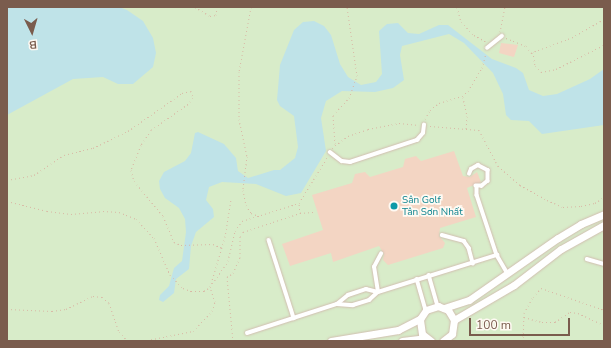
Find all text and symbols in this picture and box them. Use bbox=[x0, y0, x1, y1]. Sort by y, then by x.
north arrow bbox=[12, 12, 52, 52]
text: B bbox=[29, 37, 38, 52]
place label: Sân Golf Tân Sơn Nhất bbox=[402, 194, 463, 218]
marker: Sân Golf Tân Sơn Nhất bbox=[389, 201, 399, 211]
scale bar bbox=[471, 310, 572, 336]
text: 100 m bbox=[476, 317, 511, 333]

